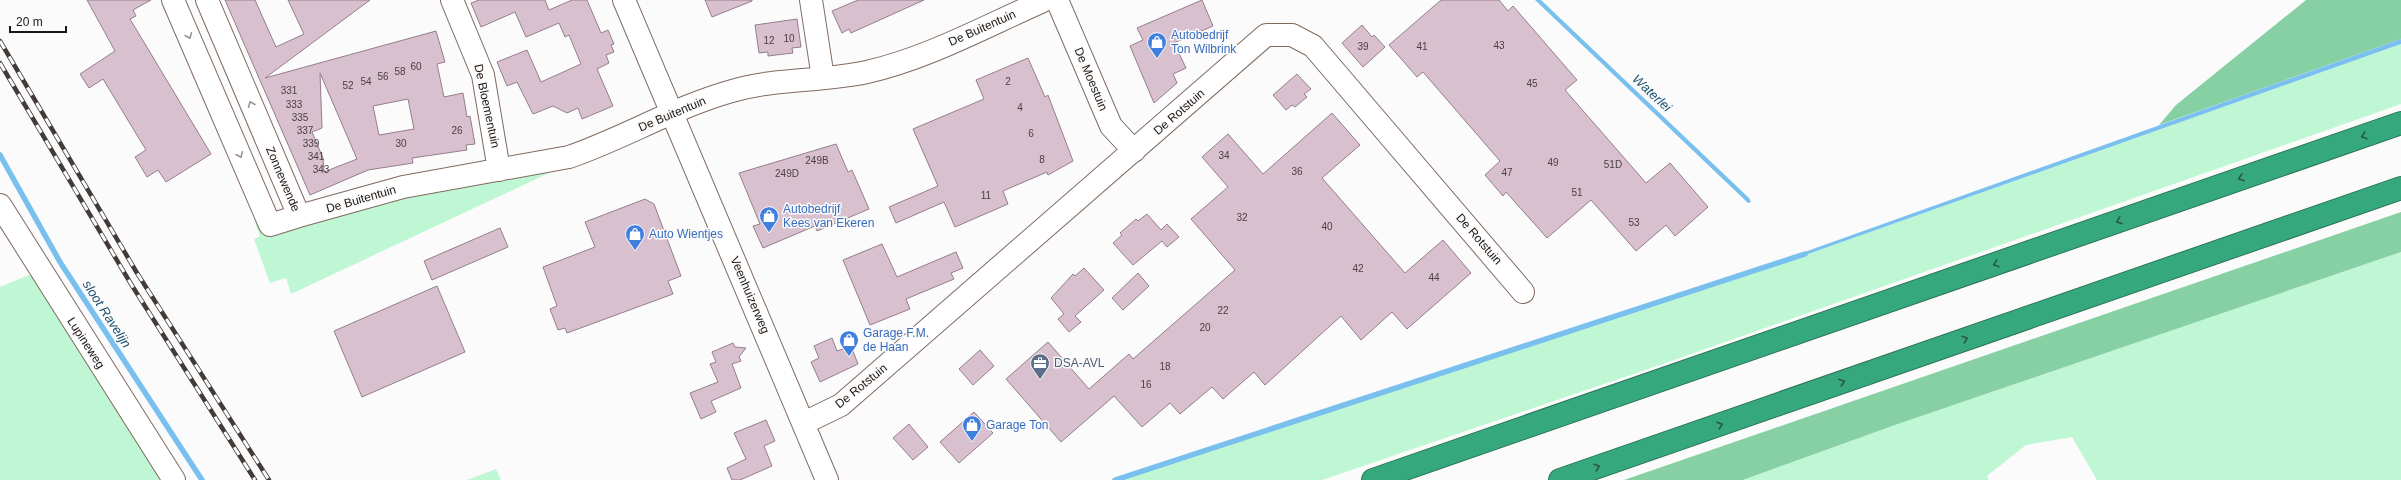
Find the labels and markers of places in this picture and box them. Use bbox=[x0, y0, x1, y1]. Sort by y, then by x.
place label: Autobedrijf Ton Wilbrink bbox=[1171, 28, 1237, 56]
shop icon: Autobedrijf Ton Wilbrink bbox=[1146, 31, 1168, 59]
place label: Autobedrijf Kees van Ekeren bbox=[783, 202, 874, 230]
shop icon: Autobedrijf Kees van Ekeren bbox=[758, 205, 780, 233]
shop icon: Auto Wientjes bbox=[624, 223, 646, 251]
place label: Auto Wientjes bbox=[649, 227, 723, 241]
place label: Garage F.M. de Haan bbox=[863, 326, 929, 354]
shop icon: Garage F.M. de Haan bbox=[838, 329, 860, 357]
office icon: DSA-AVL bbox=[1029, 352, 1051, 380]
place label: DSA-AVL bbox=[1054, 356, 1105, 370]
shop icon: Garage Ton bbox=[961, 414, 983, 442]
place label: Garage Ton bbox=[986, 418, 1049, 432]

